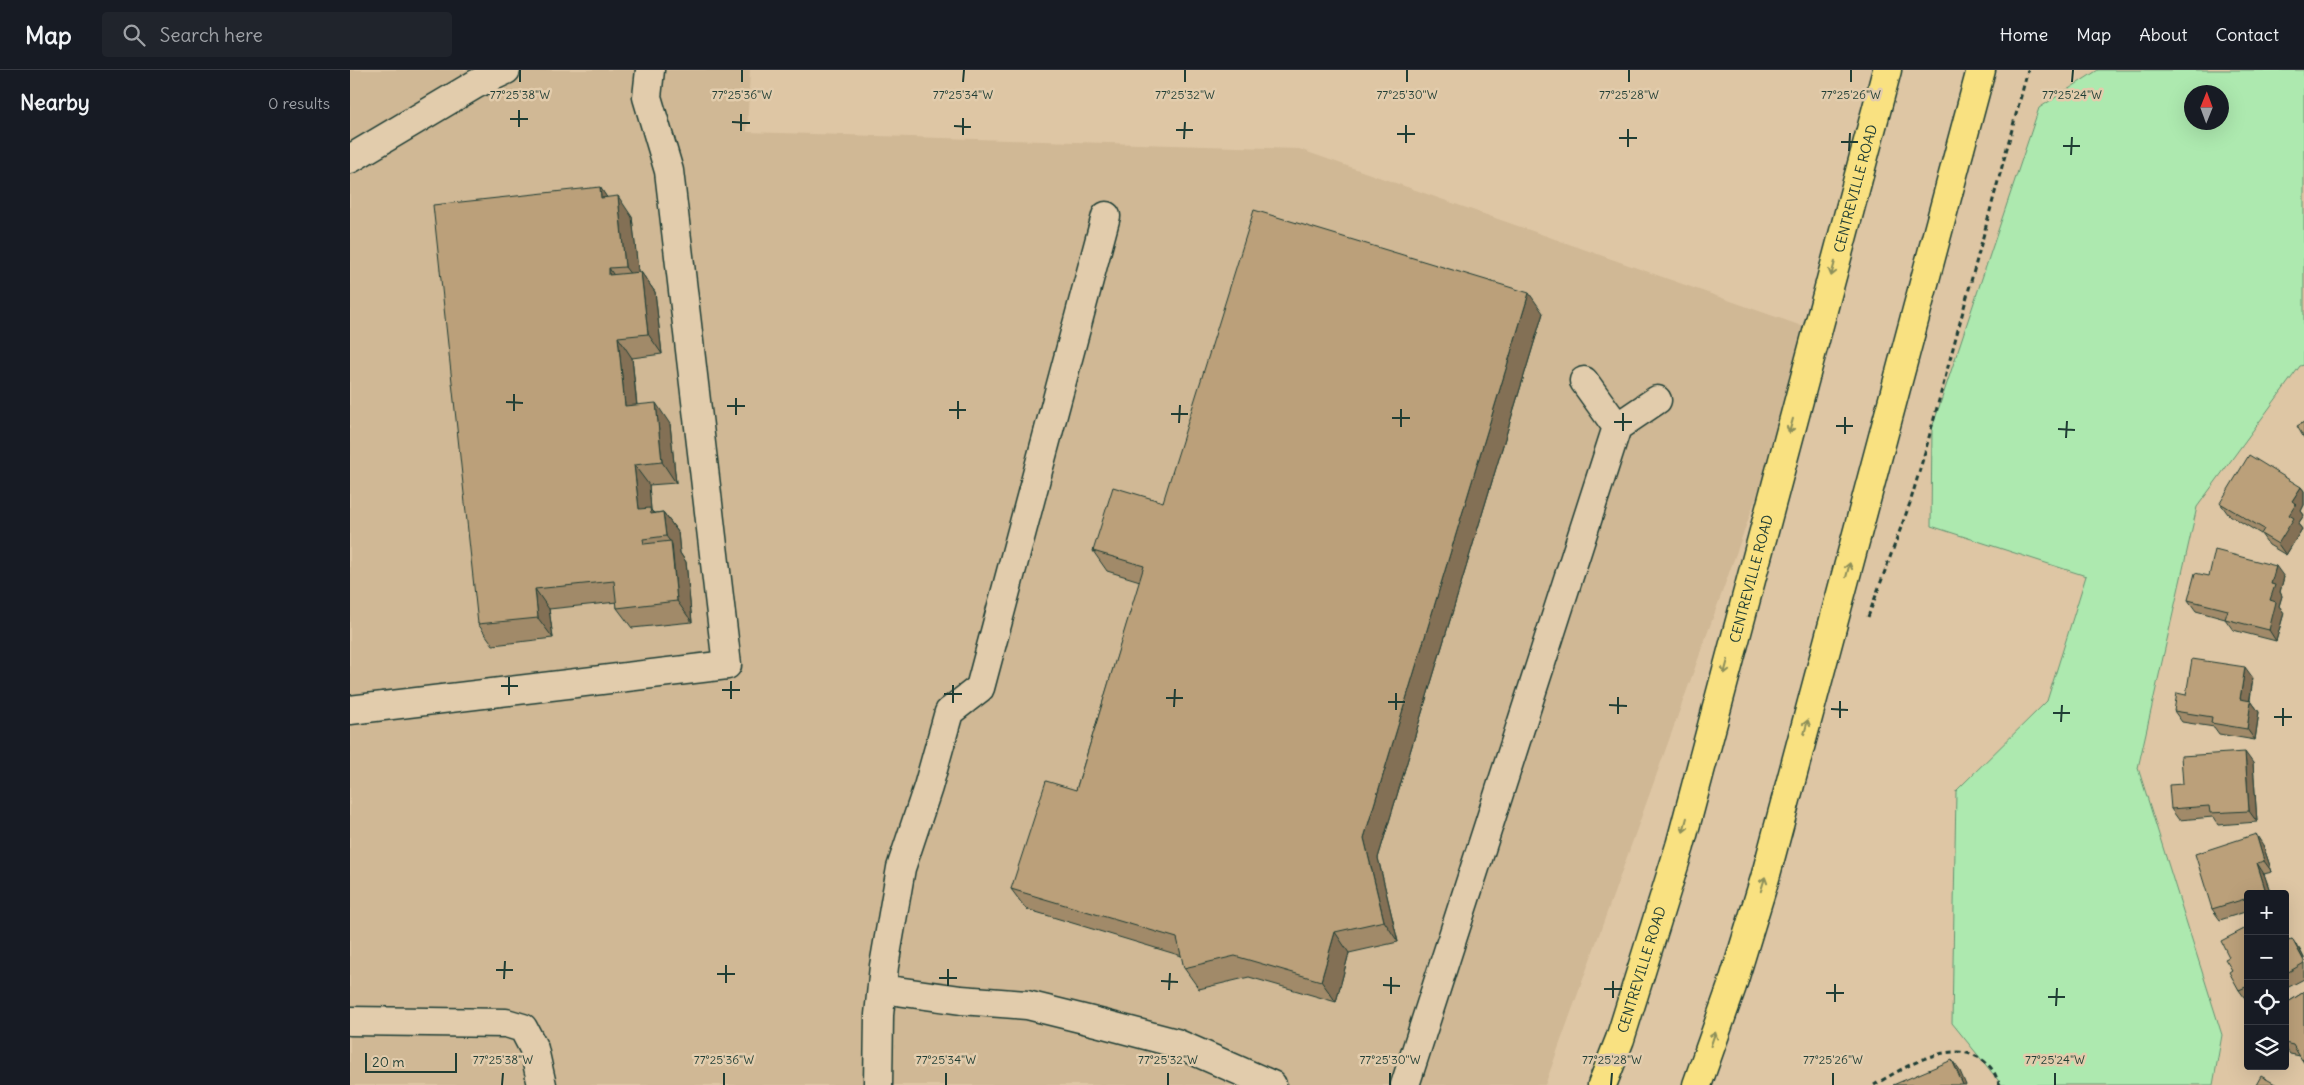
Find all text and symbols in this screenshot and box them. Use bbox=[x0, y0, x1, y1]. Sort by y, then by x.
search box bbox=[102, 12, 452, 57]
text: Map bbox=[25, 20, 72, 50]
icon: search bbox=[120, 21, 148, 49]
text: Search here bbox=[160, 23, 263, 47]
text: Home bbox=[2000, 23, 2048, 46]
text: Map bbox=[2076, 23, 2111, 46]
text: About bbox=[2139, 23, 2187, 46]
text: Contact bbox=[2215, 23, 2279, 46]
north arrow bbox=[2184, 85, 2229, 130]
text: 77°25'38"W bbox=[490, 87, 550, 102]
text: 77°25'36"W bbox=[712, 87, 772, 102]
text: 77°25'34"W bbox=[933, 87, 993, 102]
text: 77°25'32"W bbox=[1155, 87, 1215, 102]
text: 77°25'30"W bbox=[1376, 87, 1438, 102]
text: 77°25'28"W bbox=[1599, 87, 1659, 102]
text: 77°25'26"W bbox=[1821, 87, 1881, 102]
text: 77°25'24"W bbox=[2042, 87, 2102, 102]
text: Nearby bbox=[20, 89, 90, 116]
text: 0 results bbox=[268, 93, 330, 113]
street label: CENTREVILLE ROAD bbox=[1830, 122, 1881, 254]
one-way arrow bbox=[1828, 261, 1837, 277]
one-way arrow bbox=[1786, 417, 1795, 433]
street label: CENTREVILLE ROAD bbox=[1726, 513, 1777, 645]
one-way arrow bbox=[1843, 563, 1853, 579]
one-way arrow bbox=[1721, 659, 1731, 675]
one-way arrow bbox=[1801, 720, 1811, 736]
one-way arrow bbox=[1680, 816, 1689, 832]
one-way arrow bbox=[1759, 877, 1769, 893]
map controls bbox=[2244, 890, 2289, 1070]
button: + bbox=[2244, 890, 2289, 935]
street label: CENTREVILLE ROAD bbox=[1613, 904, 1670, 1035]
button: − bbox=[2244, 935, 2289, 980]
button: locate bbox=[2244, 980, 2289, 1025]
button: layers bbox=[2244, 1025, 2289, 1070]
one-way arrow bbox=[1709, 1031, 1719, 1047]
scale bar bbox=[365, 1050, 458, 1073]
text: 77°25'38"W bbox=[473, 1052, 533, 1067]
text: 77°25'36"W bbox=[694, 1052, 754, 1067]
text: 77°25'34"W bbox=[916, 1052, 976, 1067]
text: 77°25'32"W bbox=[1138, 1052, 1198, 1067]
text: 77°25'30"W bbox=[1359, 1052, 1421, 1067]
text: 77°25'28"W bbox=[1582, 1052, 1642, 1067]
text: 77°25'26"W bbox=[1803, 1052, 1863, 1067]
text: 77°25'24"W bbox=[2025, 1052, 2085, 1067]
text: 20 m bbox=[372, 1053, 405, 1071]

